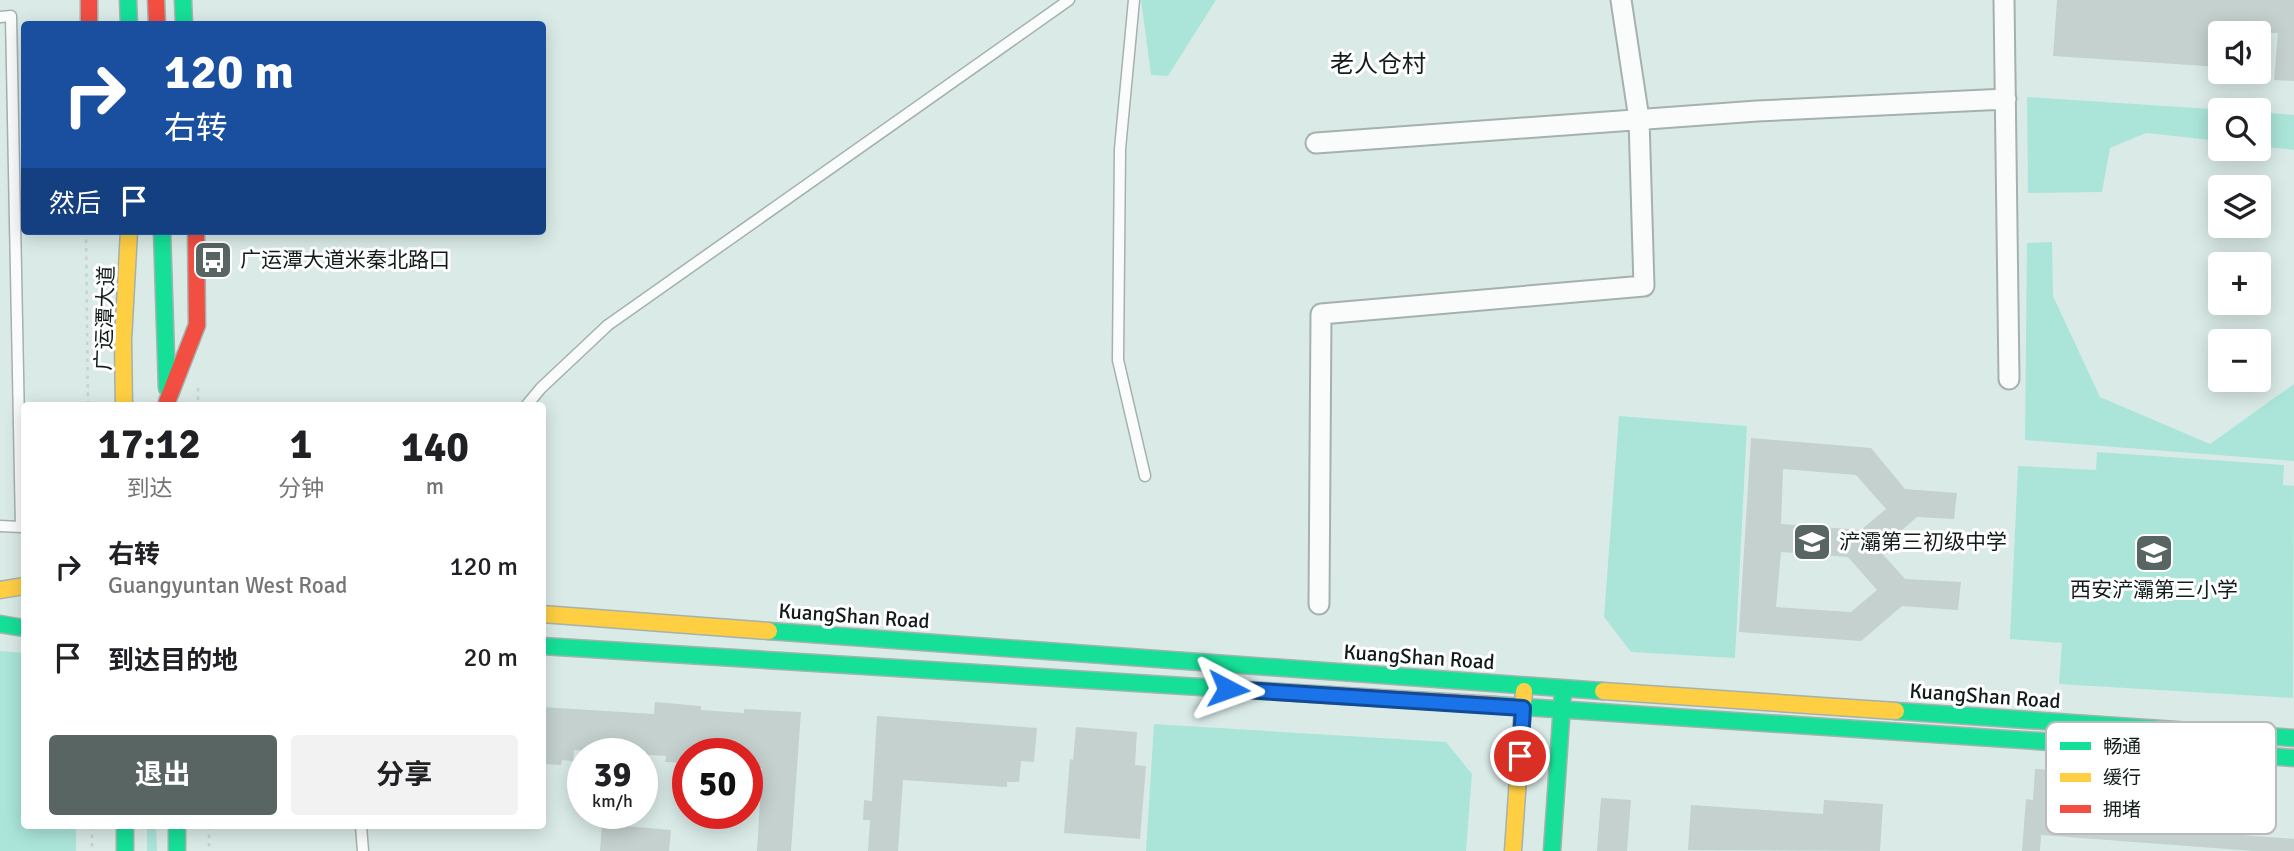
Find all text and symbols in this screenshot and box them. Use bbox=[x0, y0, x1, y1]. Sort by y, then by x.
map controls bbox=[2208, 21, 2271, 392]
button: sound bbox=[2208, 21, 2271, 84]
text: 120 m bbox=[164, 42, 294, 102]
icon: right bbox=[49, 49, 140, 140]
district label: 老人仓村 bbox=[1330, 49, 1426, 79]
button: search bbox=[2208, 98, 2271, 161]
text: 右转 bbox=[164, 109, 228, 148]
button: layers bbox=[2208, 175, 2271, 238]
icon: arrive bbox=[115, 182, 153, 220]
text: 然后 bbox=[49, 188, 101, 220]
bus stop icon: 广运潭大道米秦北路口 bbox=[192, 239, 234, 281]
place label: 广运潭大道米秦北路口 bbox=[240, 247, 450, 273]
button: + bbox=[2208, 252, 2271, 315]
street label: 广运潭大道 bbox=[90, 265, 120, 371]
button: − bbox=[2208, 329, 2271, 392]
text: 17:12 bbox=[98, 419, 201, 470]
text: 1 bbox=[290, 419, 312, 470]
text: 140 bbox=[401, 422, 469, 473]
text: m bbox=[426, 472, 444, 501]
text: 到达 bbox=[127, 474, 173, 503]
text: 分钟 bbox=[278, 474, 324, 503]
school or university icon: 浐灞第三初级中学 bbox=[1791, 521, 1833, 563]
place label: 浐灞第三初级中学 bbox=[1839, 529, 2007, 555]
school or university icon: 西安浐灞第三小学 bbox=[2133, 532, 2175, 574]
text: 右转 bbox=[108, 539, 160, 571]
icon: right bbox=[49, 548, 87, 586]
text: 120 m bbox=[449, 551, 518, 583]
text: Guangyuntan West Road bbox=[108, 571, 347, 600]
place label: 西安浐灞第三小学 bbox=[2070, 577, 2238, 603]
street label: KuangShan Road bbox=[777, 598, 931, 634]
icon: arrive bbox=[49, 639, 87, 677]
street label: KuangShan Road bbox=[1342, 639, 1496, 675]
text: 20 m bbox=[463, 642, 518, 674]
text: 到达目的地 bbox=[108, 645, 238, 677]
position arrow bbox=[1191, 652, 1265, 726]
street label: KuangShan Road bbox=[1908, 678, 2062, 714]
legend bbox=[2046, 722, 2276, 834]
pin bbox=[1490, 726, 1550, 786]
button: 退出 bbox=[49, 735, 277, 815]
button: 分享 bbox=[291, 735, 518, 815]
text: 畅通 bbox=[2103, 735, 2141, 759]
icon: arrive bbox=[1501, 737, 1539, 775]
speed limit sign: 50 bbox=[672, 738, 763, 829]
text: 39 bbox=[594, 753, 631, 796]
text: 缓行 bbox=[2103, 766, 2141, 790]
text: km/h bbox=[592, 790, 633, 812]
text: 拥堵 bbox=[2103, 798, 2141, 822]

